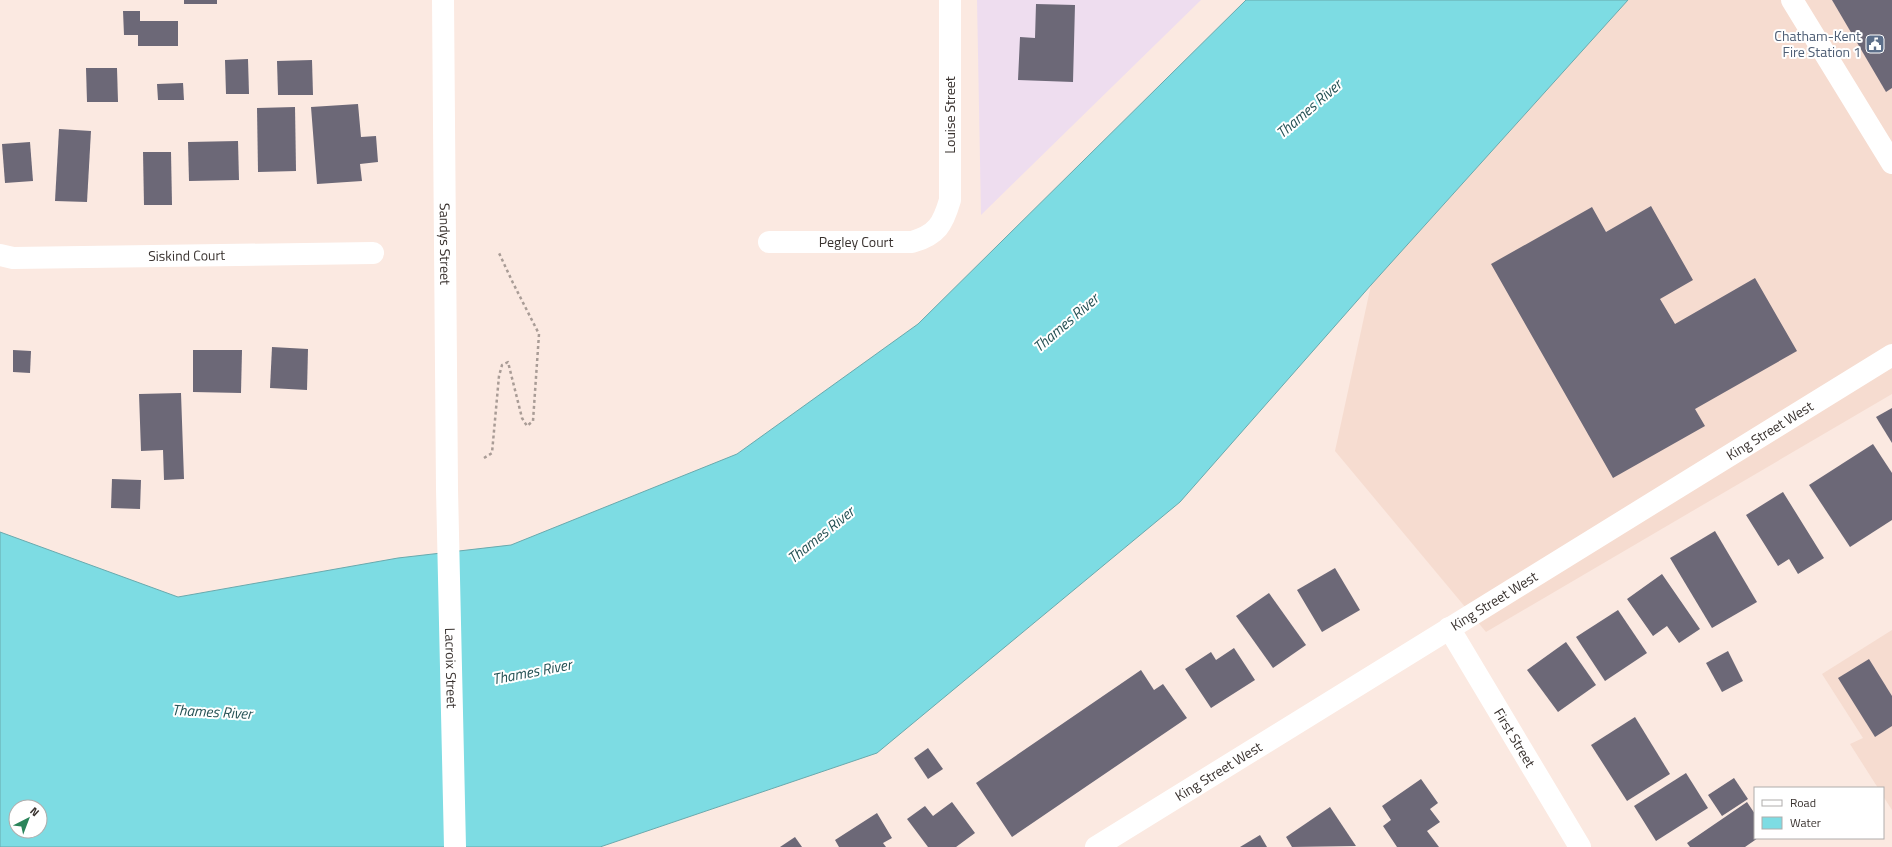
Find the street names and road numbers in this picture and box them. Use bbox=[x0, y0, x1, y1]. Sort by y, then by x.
street label: Louise Street bbox=[939, 76, 960, 154]
street label: Sandys Street bbox=[435, 203, 456, 285]
street label: Pegley Court bbox=[819, 231, 893, 252]
street label: Siskind Court bbox=[148, 244, 225, 266]
street label: King Street West bbox=[1722, 395, 1817, 465]
street label: King Street West bbox=[1446, 566, 1541, 635]
street label: Lacroix Street bbox=[440, 627, 463, 709]
street label: First Street bbox=[1489, 704, 1541, 771]
street label: King Street West bbox=[1171, 736, 1266, 806]

